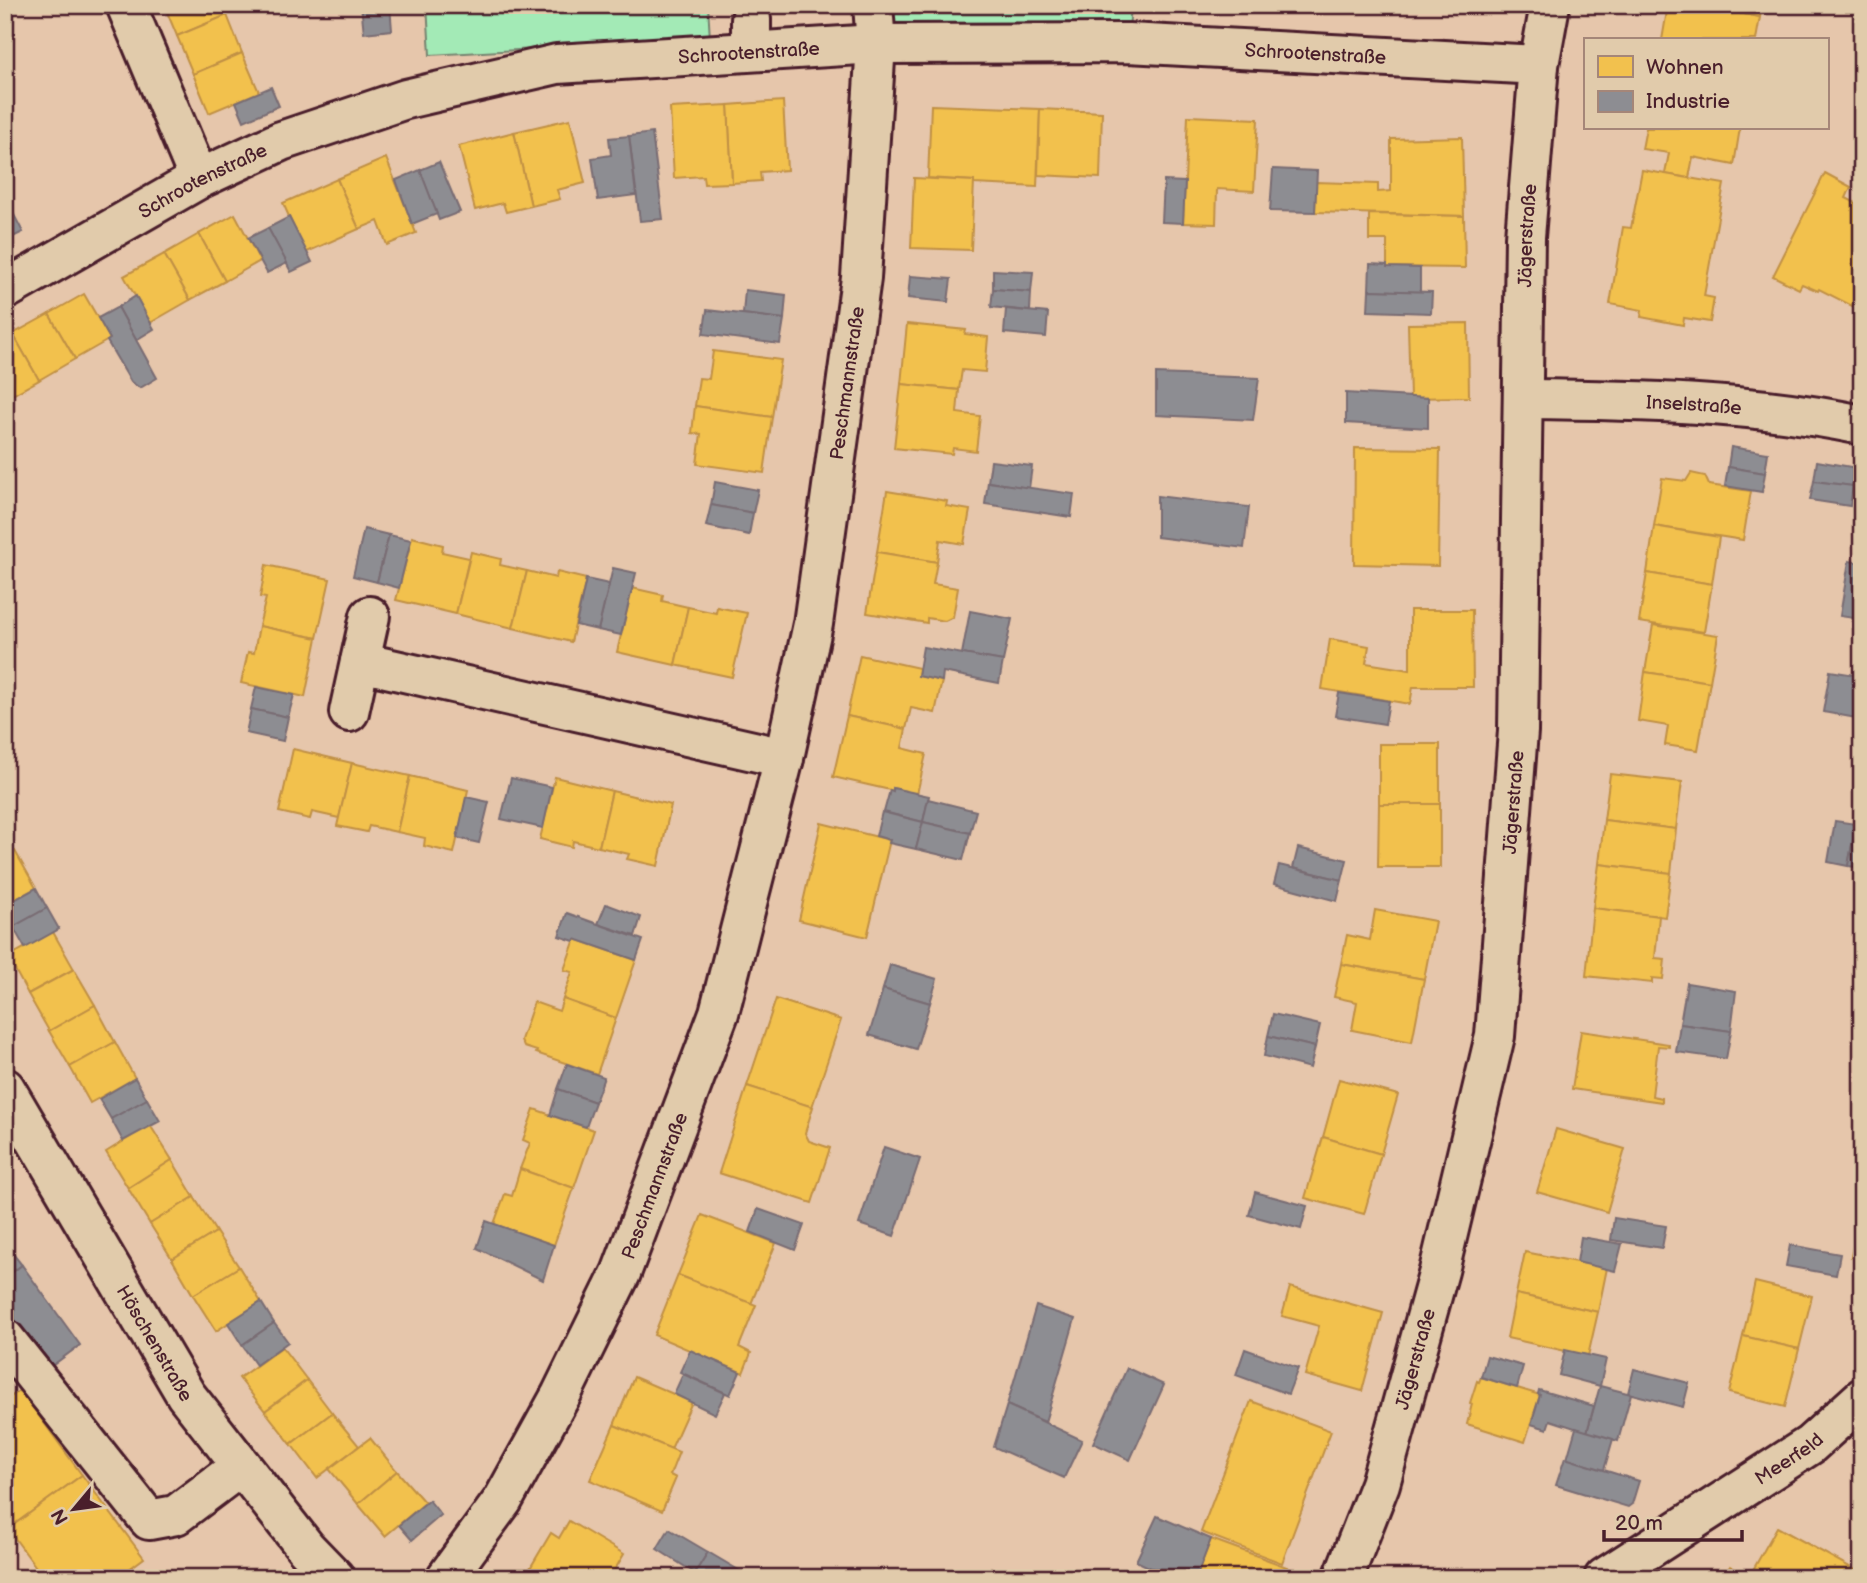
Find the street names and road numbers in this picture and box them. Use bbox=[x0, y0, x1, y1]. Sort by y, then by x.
street label: Schrootenstraße bbox=[678, 38, 820, 69]
street label: Schrootenstraße bbox=[1244, 39, 1387, 70]
street label: Schrootenstraße bbox=[135, 139, 271, 224]
street label: Jägerstraße bbox=[1514, 183, 1542, 288]
street label: Peschmannstraße bbox=[826, 305, 870, 461]
street label: Inselstraße bbox=[1645, 391, 1743, 420]
street label: Jägerstraße bbox=[1499, 750, 1529, 855]
street label: Peschmannstraße bbox=[617, 1110, 693, 1263]
street label: Höschenstraße bbox=[111, 1281, 197, 1406]
street label: Jägerstraße bbox=[1391, 1306, 1441, 1412]
street label: Meerfeld bbox=[1751, 1429, 1829, 1491]

